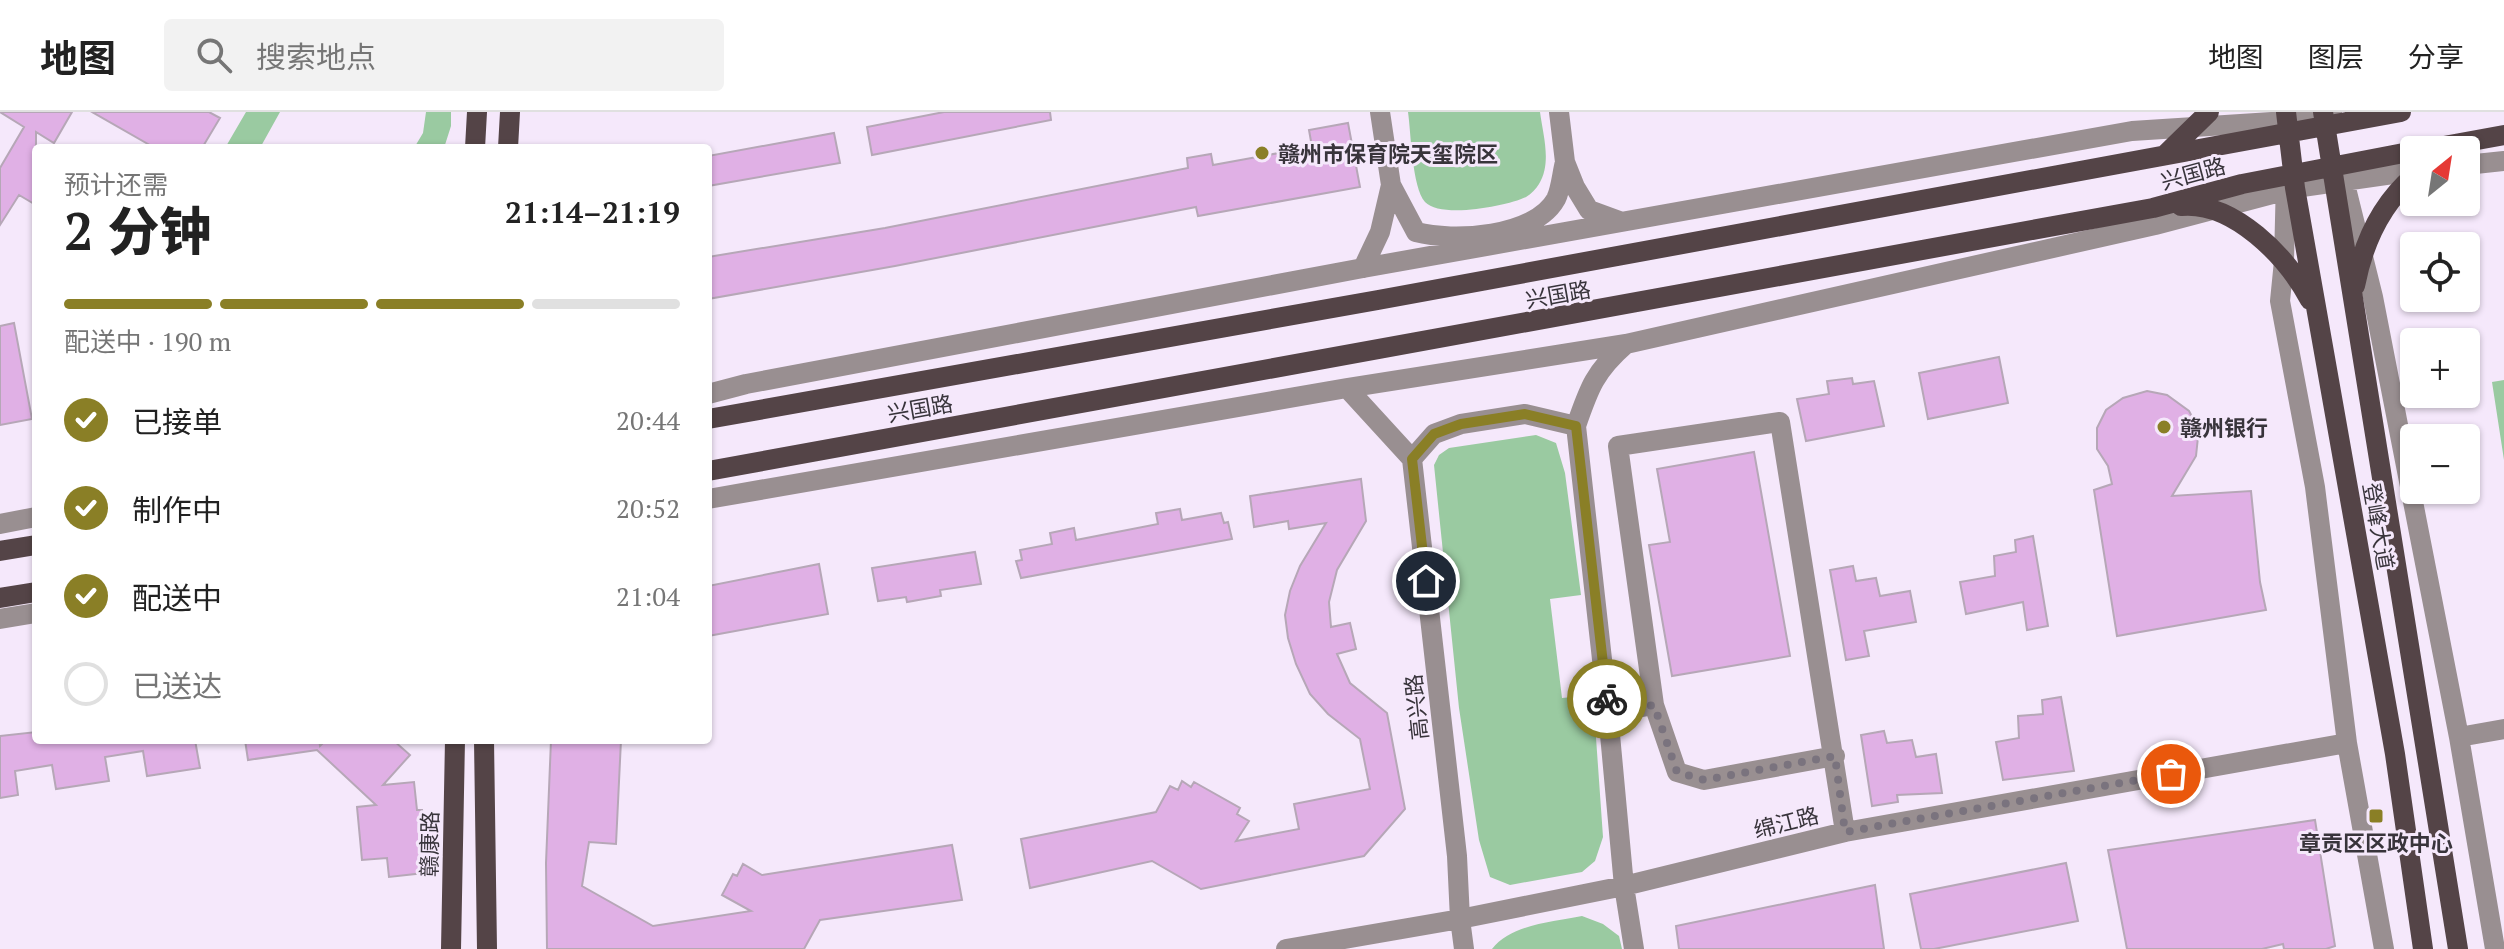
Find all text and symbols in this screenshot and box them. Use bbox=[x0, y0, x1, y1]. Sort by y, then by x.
search box bbox=[164, 19, 724, 91]
text: 地图 bbox=[40, 33, 116, 83]
icon: search bbox=[192, 33, 236, 77]
text: 搜索地点 bbox=[256, 37, 376, 77]
text: 地图 bbox=[2208, 38, 2264, 75]
text: 图层 bbox=[2308, 38, 2364, 75]
text: 分享 bbox=[2408, 38, 2464, 75]
north arrow bbox=[2400, 136, 2480, 216]
map controls bbox=[2400, 136, 2480, 504]
place label: 赣州市保育院天玺院区 bbox=[1278, 139, 1498, 168]
marker: 赣州市保育院天玺院区 bbox=[1253, 144, 1271, 162]
street label: 兴国路 bbox=[2157, 150, 2229, 196]
text: 预计还需 bbox=[64, 167, 168, 201]
text: 21:14–21:19 bbox=[505, 192, 680, 232]
text: 2 分钟 bbox=[64, 196, 211, 265]
button: locate bbox=[2400, 232, 2480, 312]
street label: 兴国路 bbox=[1523, 274, 1593, 314]
text: 配送中 · 190 m bbox=[64, 324, 231, 358]
button: + bbox=[2400, 328, 2480, 408]
street label: 兴国路 bbox=[885, 388, 955, 428]
icon: check bbox=[64, 398, 108, 442]
text: 已接单 bbox=[132, 402, 222, 442]
text: 20:44 bbox=[616, 403, 680, 437]
place label: 赣州银行 bbox=[2180, 413, 2268, 442]
marker: 赣州银行 bbox=[2155, 418, 2173, 436]
button: − bbox=[2400, 424, 2480, 504]
street label: 登峰大道 bbox=[2357, 480, 2401, 572]
icon: check bbox=[64, 486, 108, 530]
text: 制作中 bbox=[132, 490, 222, 530]
text: 20:52 bbox=[616, 491, 680, 525]
pin bbox=[1392, 547, 1460, 615]
icon: home bbox=[1404, 559, 1448, 603]
icon: check bbox=[64, 574, 108, 618]
text: 配送中 bbox=[132, 578, 222, 618]
text: 21:04 bbox=[616, 579, 680, 613]
courier bbox=[1567, 659, 1647, 739]
text: 已送达 bbox=[132, 666, 222, 706]
street label: 高兴路 bbox=[1398, 673, 1434, 741]
icon: bike bbox=[1585, 677, 1629, 721]
pin bbox=[2137, 740, 2205, 808]
icon: bag bbox=[2149, 752, 2193, 796]
street label: 绵江路 bbox=[1750, 800, 1822, 844]
marker: 章贡区区政中心 bbox=[2367, 807, 2385, 825]
street label: 赣康路 bbox=[414, 811, 444, 877]
place label: 章贡区区政中心 bbox=[2299, 828, 2453, 857]

